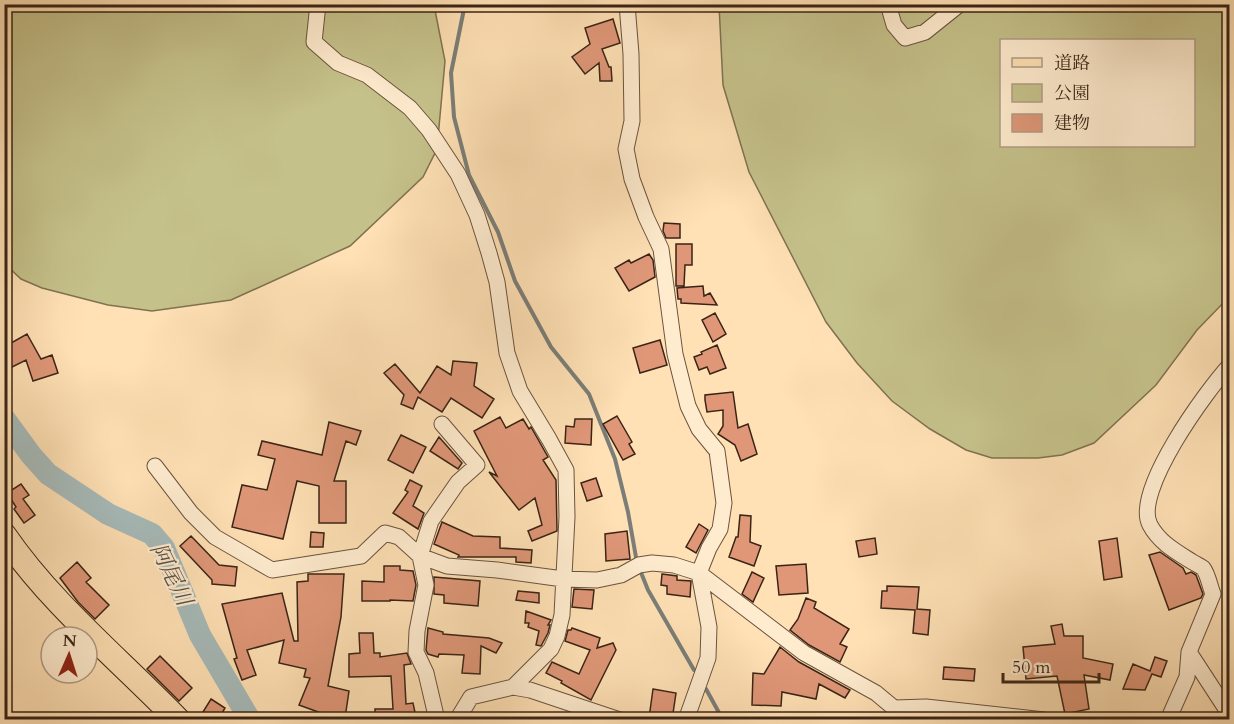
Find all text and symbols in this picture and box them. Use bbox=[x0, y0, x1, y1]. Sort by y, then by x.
legend bbox=[1000, 39, 1195, 147]
text: 道路 bbox=[1054, 51, 1090, 76]
text: 公園 bbox=[1054, 81, 1090, 106]
text: 建物 bbox=[1054, 111, 1090, 136]
water label: 阿尾川 bbox=[143, 538, 200, 612]
north arrow bbox=[39, 625, 99, 685]
text: N bbox=[62, 630, 77, 652]
scale bar bbox=[1003, 646, 1099, 684]
text: 50 m bbox=[1012, 655, 1051, 680]

